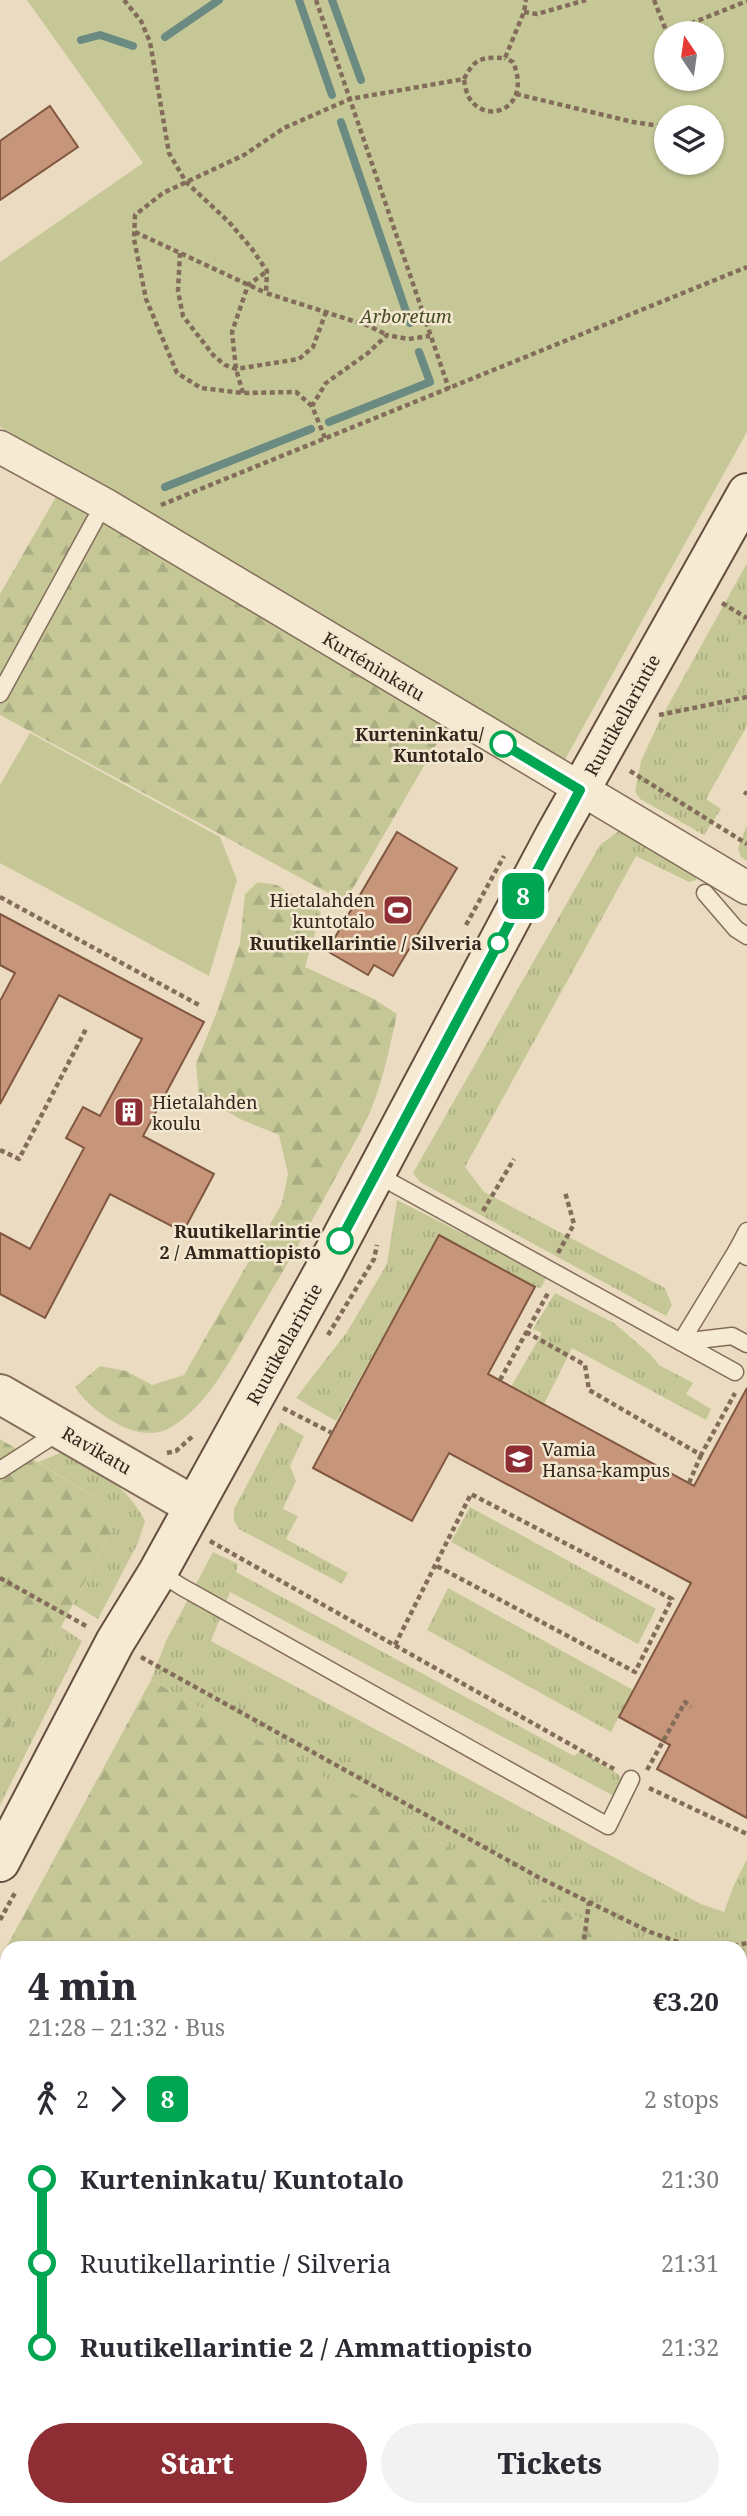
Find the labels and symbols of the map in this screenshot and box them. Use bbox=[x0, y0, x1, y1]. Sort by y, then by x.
north arrow bbox=[654, 21, 724, 91]
park label: Arboretum bbox=[358, 304, 452, 328]
street label: Kurténinkatu bbox=[318, 626, 430, 706]
street label: Ruutikellarintie bbox=[579, 650, 665, 780]
place label: Kurteninkatu/ Kuntotalo bbox=[355, 722, 485, 767]
marker: Kurteninkatu/ Kuntotalo bbox=[490, 731, 516, 757]
line badge: 8 bbox=[500, 873, 546, 919]
place label: Hietalahden kuntotalo bbox=[269, 888, 375, 933]
sports icon: Hietalahden kuntotalo bbox=[381, 893, 415, 927]
place label: Ruutikellarintie / Silveria bbox=[250, 931, 482, 955]
marker: Ruutikellarintie / Silveria bbox=[488, 933, 508, 953]
place label: Hietalahden koulu bbox=[152, 1090, 258, 1135]
building icon: Hietalahden koulu bbox=[112, 1095, 146, 1129]
place label: Ruutikellarintie 2 / Ammattiopisto bbox=[160, 1219, 321, 1264]
marker: Ruutikellarintie 2 / Ammattiopisto bbox=[327, 1228, 353, 1254]
street label: Ruutikellarintie bbox=[241, 1279, 327, 1409]
street label: Ravikatu bbox=[58, 1420, 137, 1480]
place label: Vamia Hansa-kampus bbox=[542, 1437, 670, 1482]
school or university icon: Vamia Hansa-kampus bbox=[502, 1442, 536, 1476]

